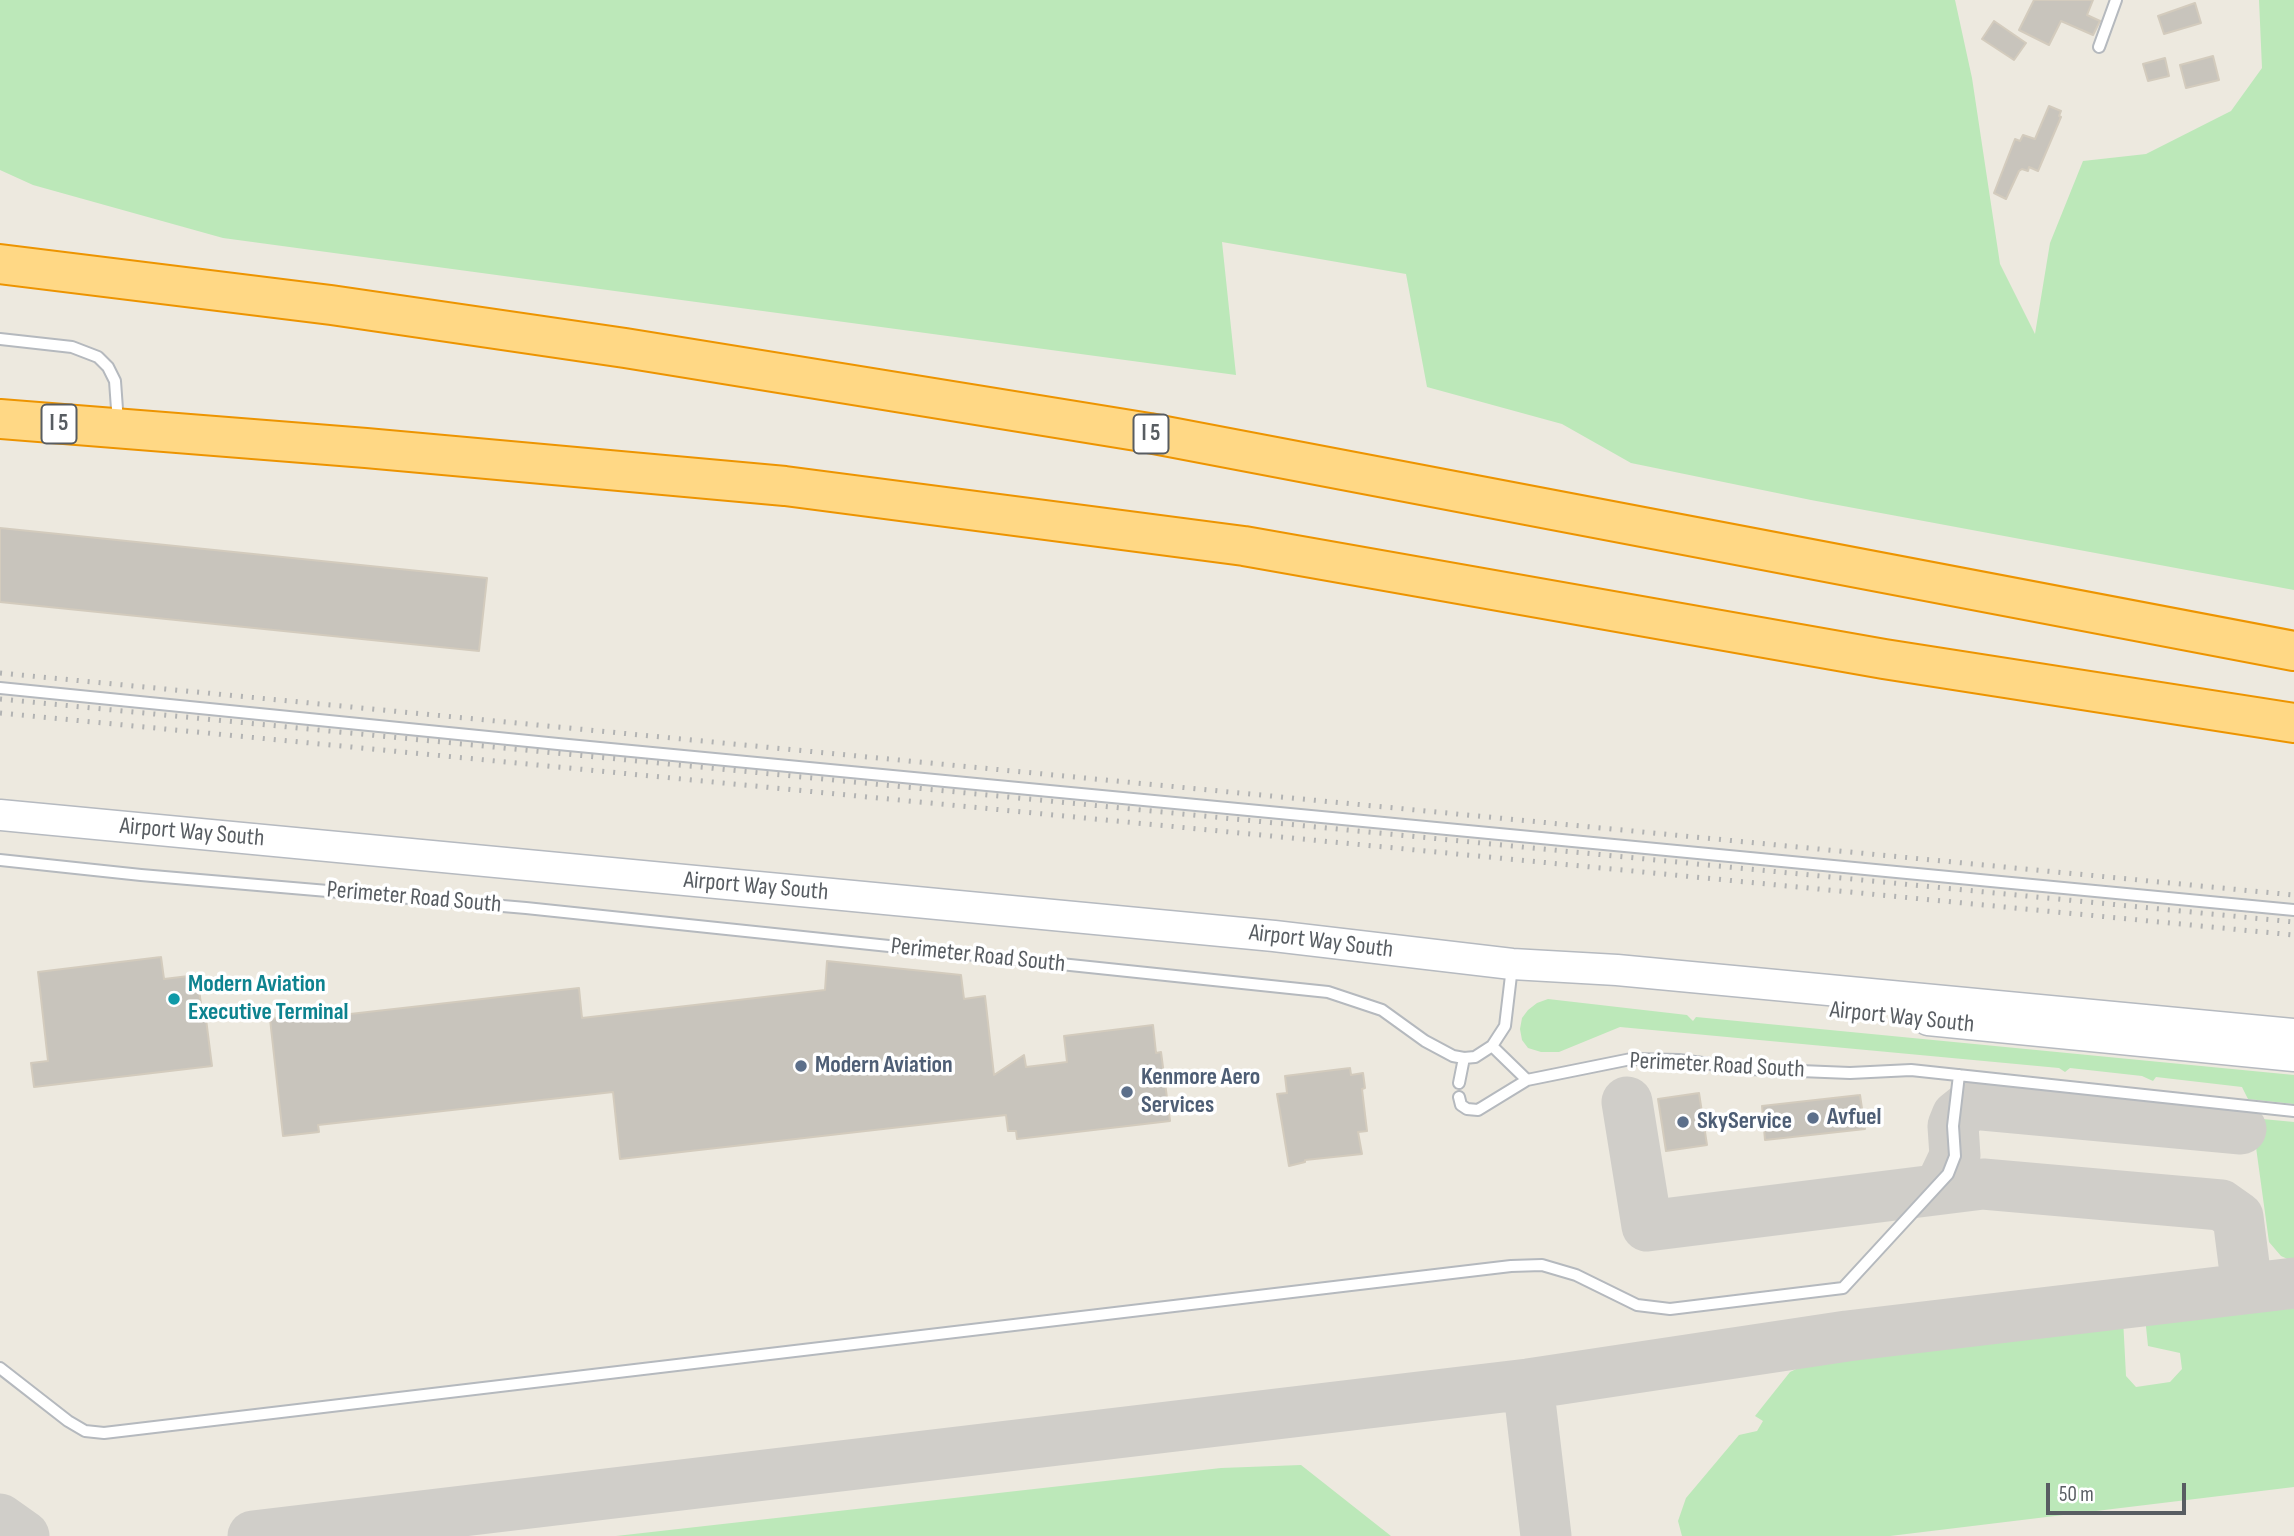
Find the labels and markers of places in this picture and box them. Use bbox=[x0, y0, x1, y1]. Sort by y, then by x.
place label: Modern Aviation Executive Terminal bbox=[188, 971, 348, 1027]
marker: Modern Aviation Executive Terminal bbox=[166, 991, 182, 1007]
place label: Modern Aviation bbox=[815, 1052, 953, 1080]
marker: Modern Aviation bbox=[793, 1058, 809, 1074]
place label: Kenmore Aero Services bbox=[1141, 1064, 1260, 1120]
marker: Kenmore Aero Services bbox=[1119, 1084, 1135, 1100]
place label: Avfuel bbox=[1827, 1104, 1881, 1132]
place label: SkyService bbox=[1697, 1108, 1792, 1136]
marker: Avfuel bbox=[1805, 1110, 1821, 1126]
marker: SkyService bbox=[1675, 1114, 1691, 1130]

